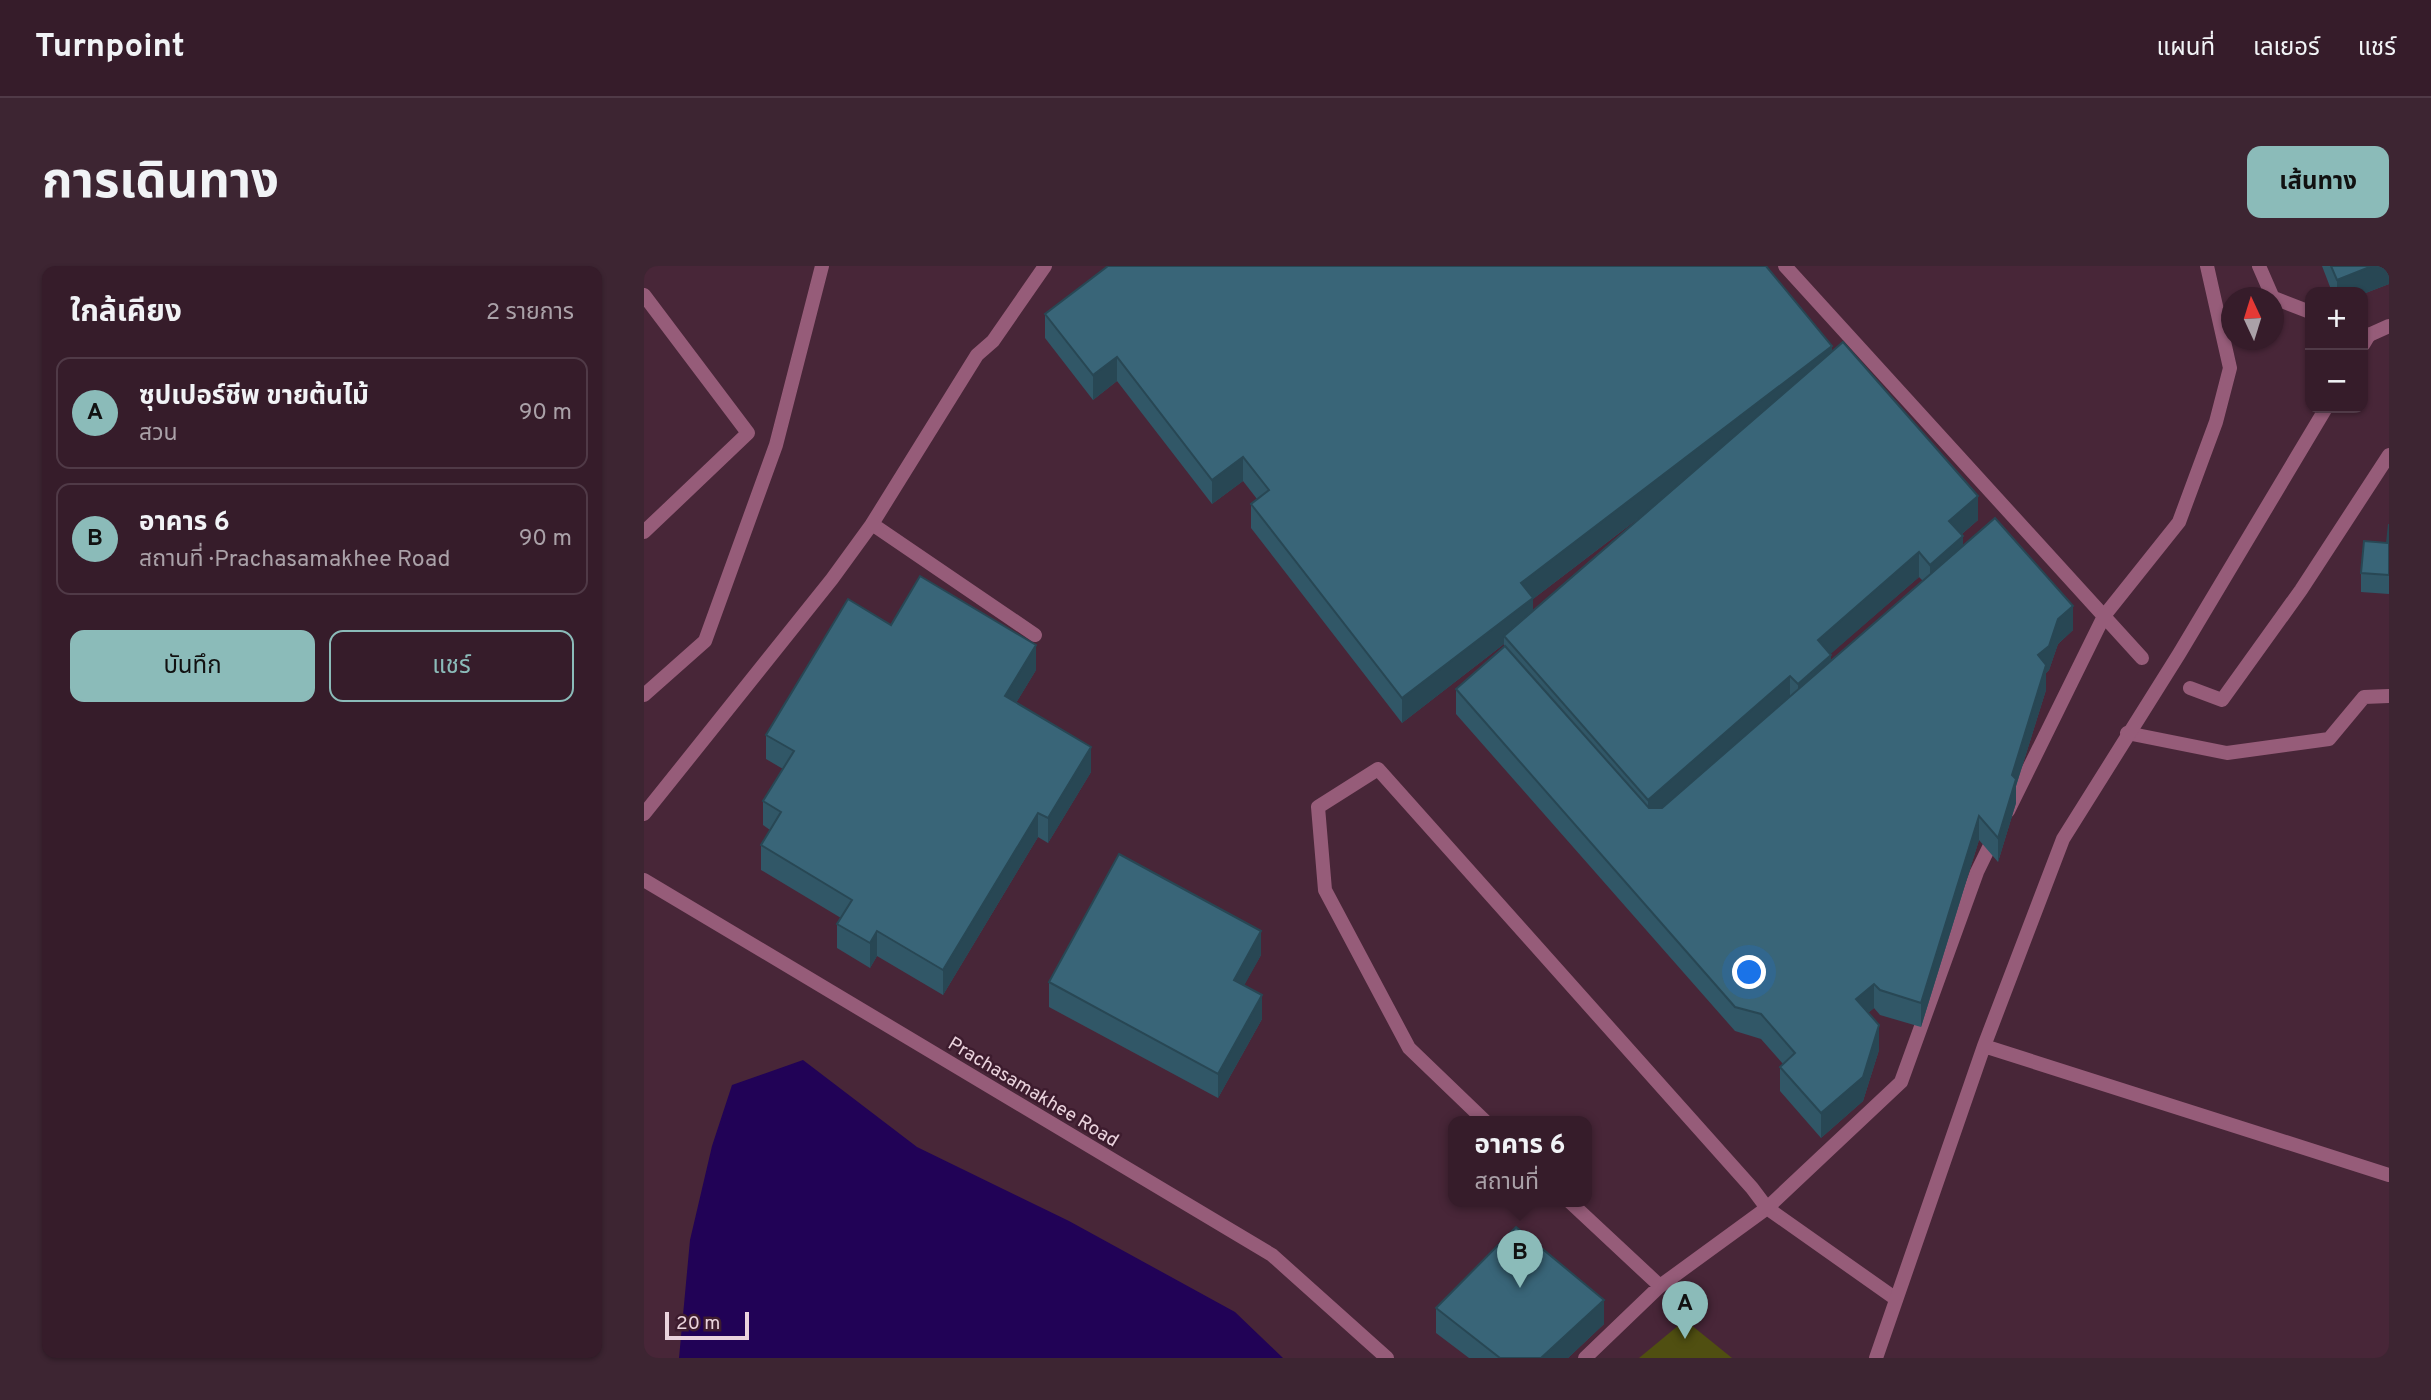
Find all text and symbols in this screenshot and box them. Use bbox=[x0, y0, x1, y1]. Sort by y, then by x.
text: Turnpoint bbox=[35, 27, 185, 69]
text: แผนที่ bbox=[2157, 34, 2215, 64]
text: เลเยอร์ bbox=[2253, 34, 2320, 64]
text: แชร์ bbox=[2358, 34, 2396, 64]
button: เส้นทาง bbox=[2247, 146, 2389, 218]
text: การเดินทาง bbox=[42, 154, 279, 216]
north arrow bbox=[2221, 287, 2284, 350]
map controls bbox=[2305, 287, 2368, 413]
button: + bbox=[2305, 287, 2368, 350]
text: ใกล้เคียง bbox=[70, 295, 182, 332]
text: 2 รายการ bbox=[486, 299, 574, 328]
button: − bbox=[2305, 350, 2368, 413]
text: ซุปเปอร์ชีพ ขายต้นไม้ bbox=[139, 381, 369, 414]
text: A bbox=[87, 399, 103, 428]
text: 90 m bbox=[519, 399, 572, 428]
text: สวน bbox=[139, 420, 178, 449]
text: อาคาร 6 bbox=[139, 507, 230, 540]
text: B bbox=[87, 525, 103, 554]
text: 90 m bbox=[519, 525, 572, 554]
text: สถานที่ · Prachasamakhee Road bbox=[139, 546, 450, 575]
button: บันทึก bbox=[70, 630, 315, 702]
button: แชร์ bbox=[329, 630, 574, 702]
your location bbox=[1732, 955, 1766, 989]
street label: Prachasamakhee Road bbox=[943, 1032, 1123, 1153]
popup bbox=[1448, 1116, 1592, 1207]
text: อาคาร 6 bbox=[1475, 1130, 1565, 1163]
text: สถานที่ bbox=[1475, 1169, 1539, 1198]
pin: B bbox=[1497, 1230, 1543, 1288]
pin: A bbox=[1662, 1281, 1708, 1339]
scale bar bbox=[665, 1309, 749, 1341]
text: 20 m bbox=[676, 1312, 720, 1336]

